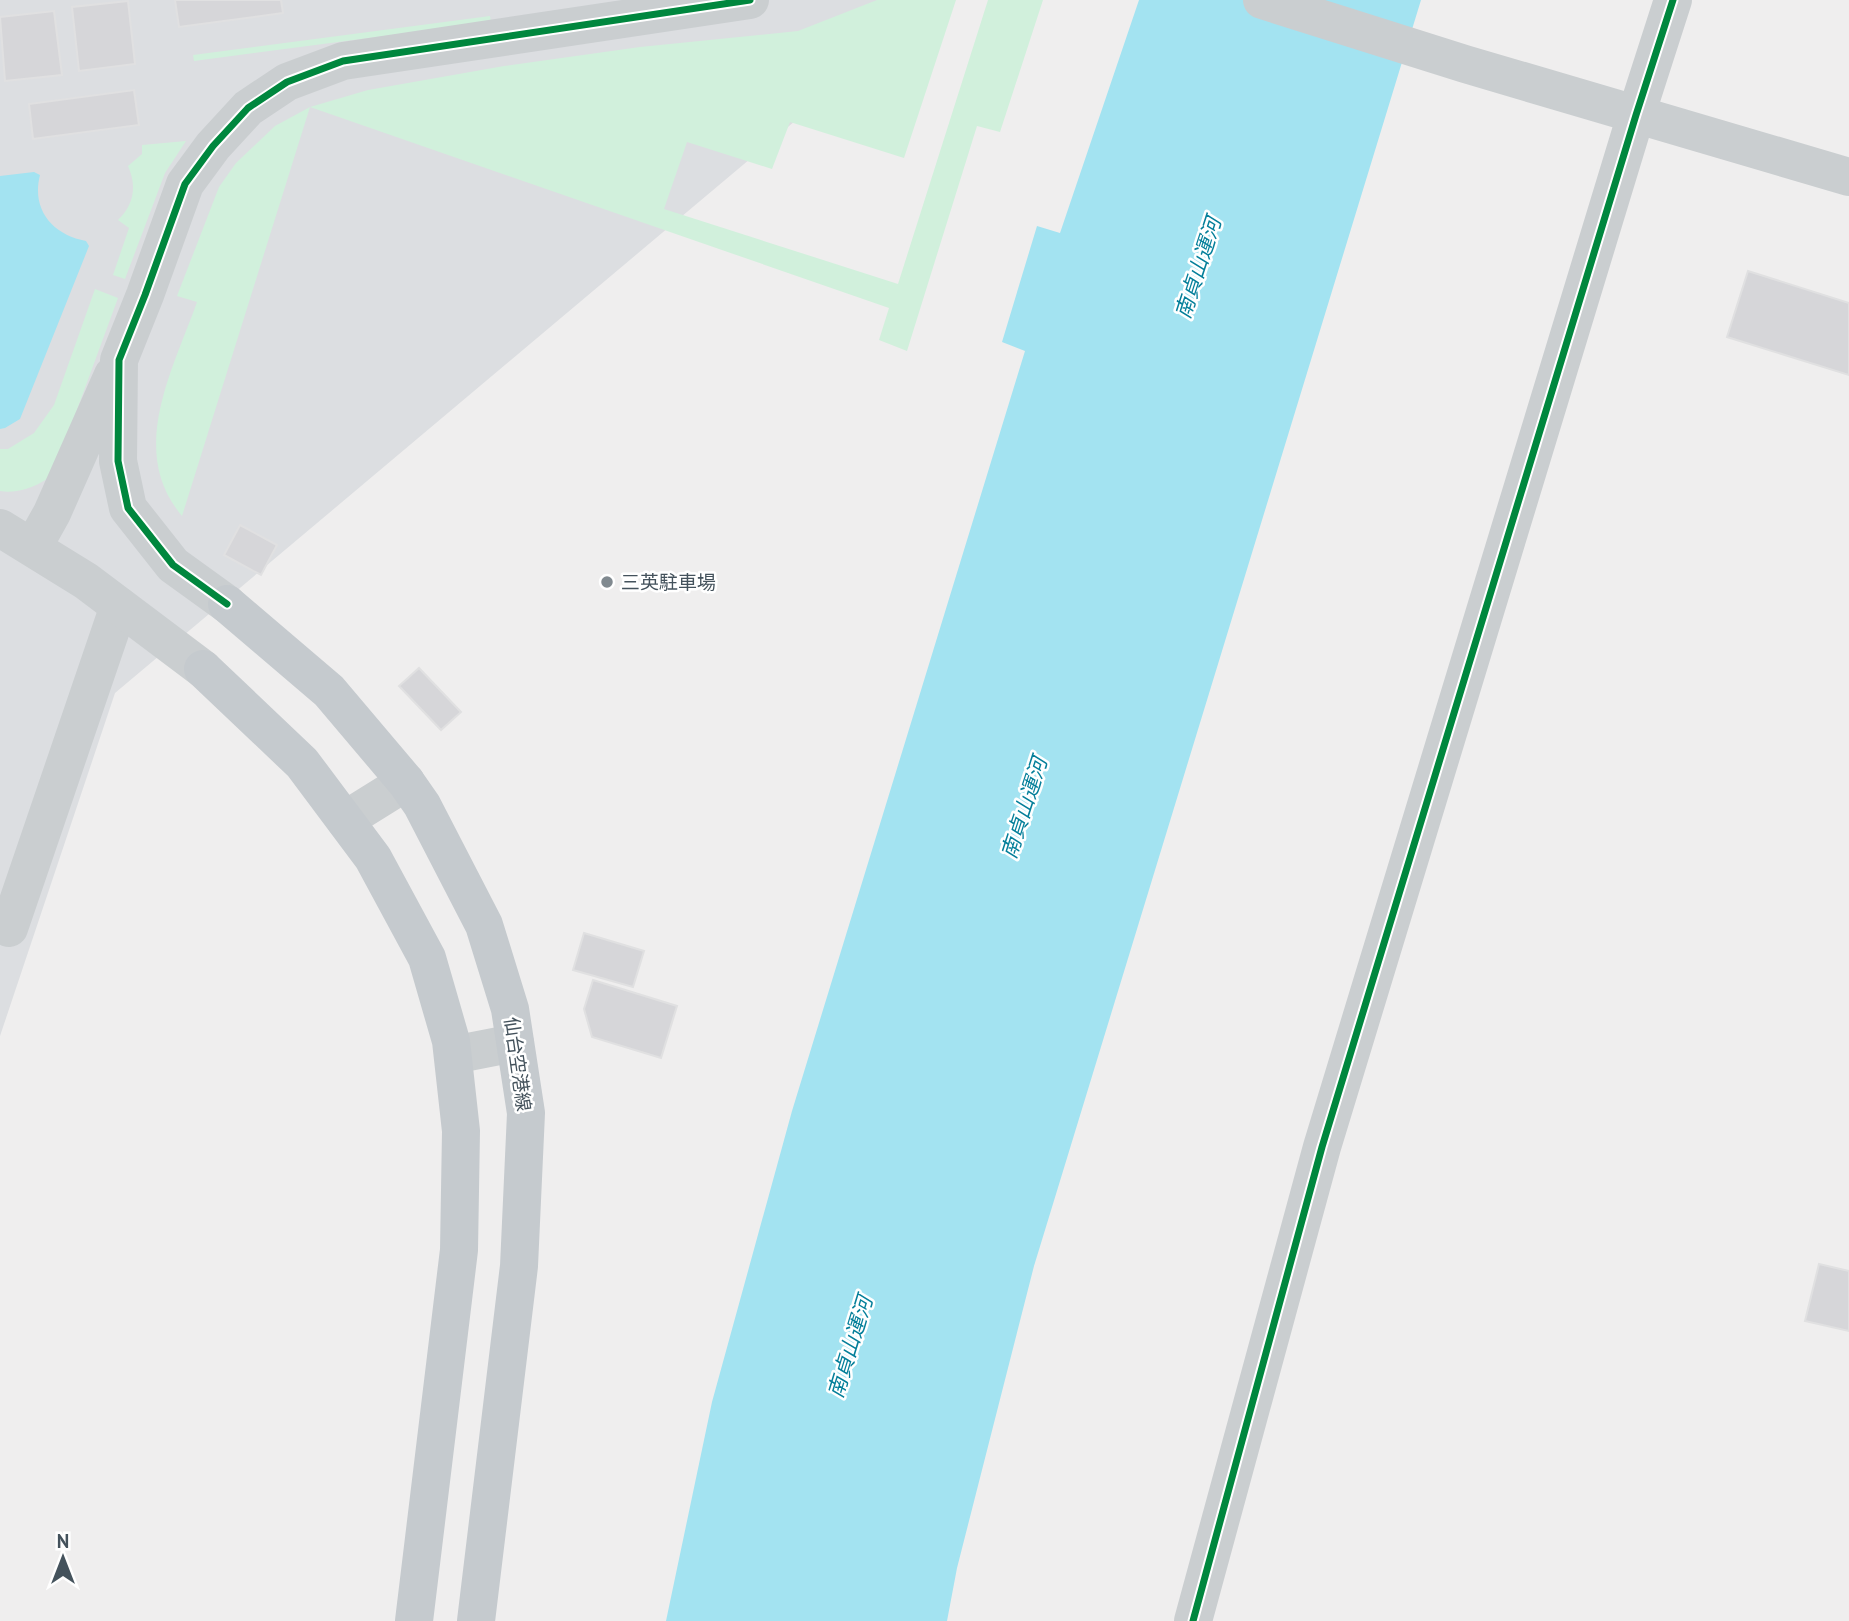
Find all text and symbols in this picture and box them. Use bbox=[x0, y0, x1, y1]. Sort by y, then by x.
water label: 南貞山運河 bbox=[1169, 210, 1228, 322]
place label: 三英駐車場 bbox=[621, 570, 716, 594]
marker: 三英駐車場 bbox=[599, 574, 615, 590]
water label: 南貞山運河 bbox=[995, 750, 1054, 862]
street label: 仙台空港線 bbox=[500, 1015, 536, 1113]
water label: 南貞山運河 bbox=[822, 1289, 879, 1401]
north arrow bbox=[28, 1523, 98, 1593]
text: N bbox=[57, 1529, 69, 1553]

